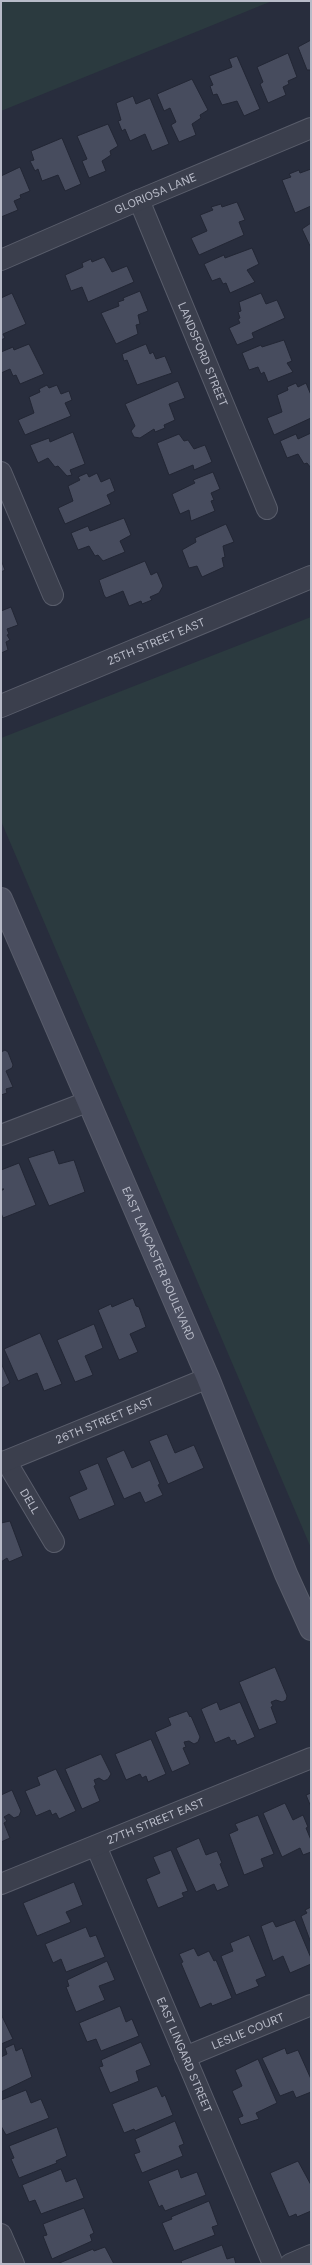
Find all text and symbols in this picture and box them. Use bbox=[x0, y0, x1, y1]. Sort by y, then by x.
street label: GLORIOSA LANE bbox=[112, 170, 198, 217]
street label: LANDSFORD STREET bbox=[175, 300, 231, 409]
street label: 25TH STREET EAST bbox=[105, 615, 207, 668]
street label: EAST LANCASTER BOULEVARD bbox=[119, 1184, 198, 1343]
street label: 26TH STREET EAST bbox=[53, 1394, 156, 1447]
street label: DELL bbox=[17, 1486, 43, 1517]
street label: 27TH STREET EAST bbox=[105, 1795, 207, 1847]
street label: EAST LINGARD STREET bbox=[154, 1995, 215, 2115]
street label: LESLIE COURT bbox=[209, 2010, 286, 2052]

